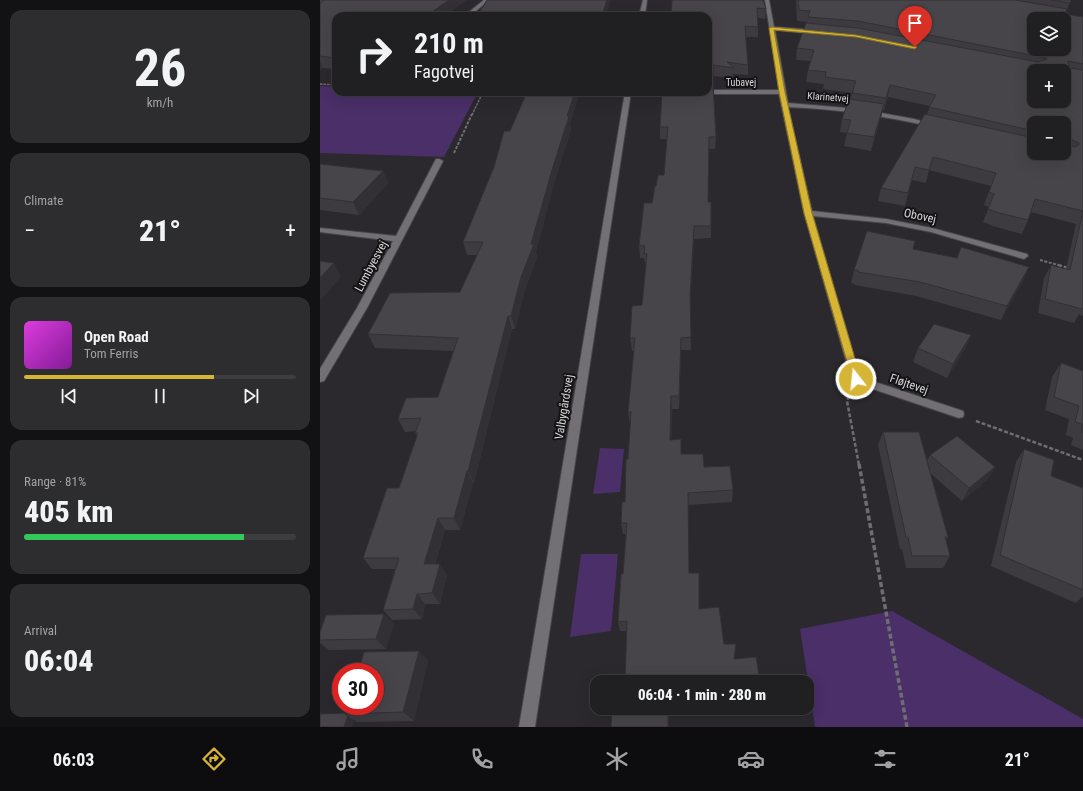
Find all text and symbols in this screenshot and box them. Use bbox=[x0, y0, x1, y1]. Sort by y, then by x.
pin bbox=[898, 6, 932, 47]
icon: arrive bbox=[904, 12, 926, 34]
map controls bbox=[1027, 12, 1071, 160]
button: layers bbox=[1027, 12, 1071, 56]
text: 210 m bbox=[414, 27, 484, 60]
icon: right bbox=[348, 28, 400, 80]
text: 26 bbox=[134, 38, 186, 99]
text: Fagotvej bbox=[414, 61, 474, 82]
button: + bbox=[1027, 64, 1071, 108]
street label: Tubavej bbox=[726, 77, 756, 88]
street label: Klarinetvej bbox=[807, 90, 849, 104]
text: km/h bbox=[147, 95, 173, 110]
button: − bbox=[1027, 116, 1071, 160]
text: Climate bbox=[24, 193, 63, 208]
street label: Obovej bbox=[903, 206, 937, 226]
text: 21° bbox=[139, 213, 181, 248]
text: − bbox=[24, 218, 35, 243]
text: + bbox=[285, 218, 296, 243]
street label: Lumbyesvej bbox=[352, 238, 390, 294]
text: Open Road bbox=[84, 328, 149, 346]
text: Tom Ferris bbox=[84, 346, 138, 361]
position arrow bbox=[835, 358, 877, 400]
street label: Fløjtevej bbox=[888, 371, 930, 397]
street label: Valbygårdsvej bbox=[552, 373, 576, 441]
icon: previous bbox=[58, 385, 80, 407]
icon: pause bbox=[149, 385, 171, 407]
icon: next bbox=[240, 385, 262, 407]
text: Range · 81% bbox=[24, 474, 86, 489]
text: 405 km bbox=[24, 494, 113, 529]
text: Arrival bbox=[24, 623, 57, 638]
text: 06:04 bbox=[24, 643, 93, 678]
speed limit sign: 30 bbox=[332, 663, 384, 715]
text: 06:04 · 1 min · 280 m bbox=[638, 686, 766, 704]
icon: directions bbox=[200, 745, 228, 773]
icon: music bbox=[334, 745, 362, 773]
icon: phone bbox=[468, 745, 496, 773]
icon: climate bbox=[603, 745, 631, 773]
icon: car bbox=[737, 745, 765, 773]
icon: filters bbox=[871, 745, 899, 773]
text: 06:03 bbox=[53, 749, 94, 770]
text: 21° bbox=[1005, 749, 1030, 770]

